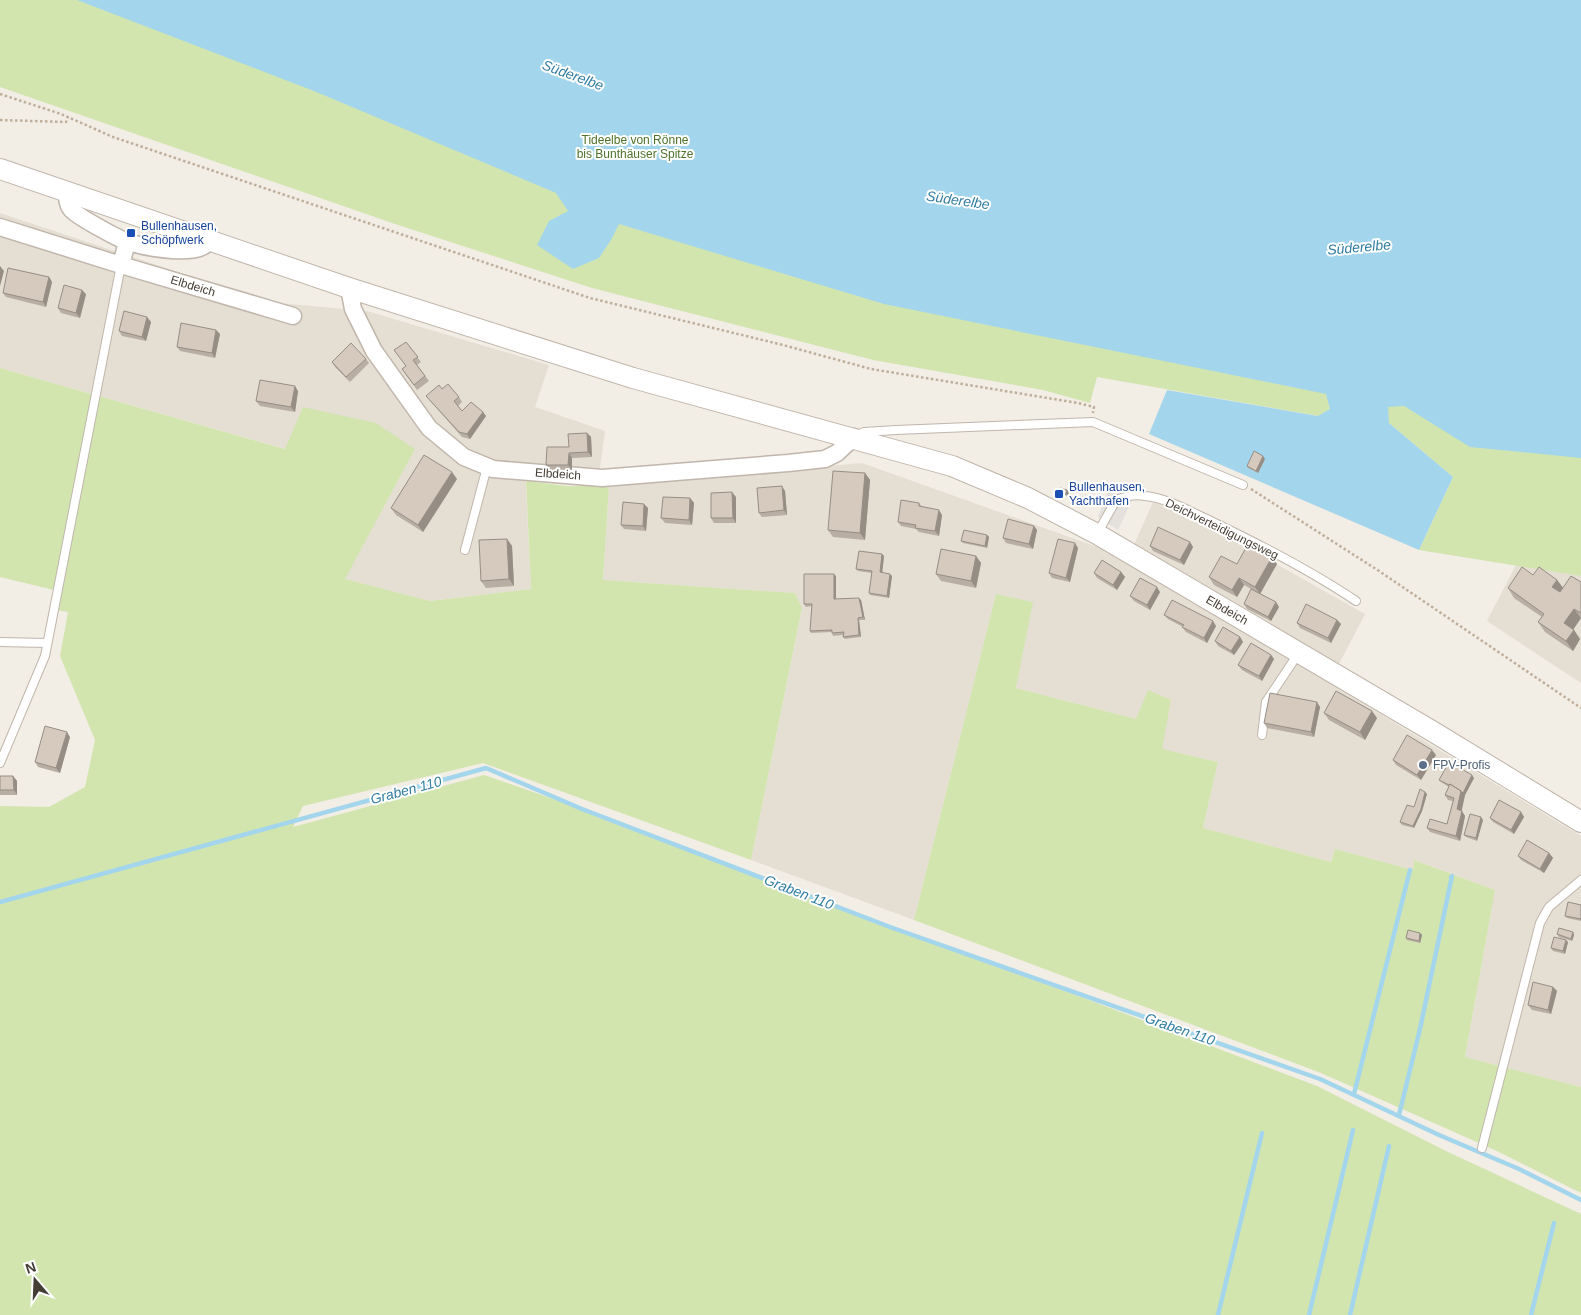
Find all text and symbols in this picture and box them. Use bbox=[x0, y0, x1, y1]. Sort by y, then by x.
water label: Süderelbe bbox=[540, 57, 606, 94]
park label: Tideelbe von Rönne bis Bunthäuser Spitze bbox=[577, 133, 694, 161]
water label: Süderelbe bbox=[925, 188, 991, 212]
place label: Bullenhausen, Schöpfwerk bbox=[141, 219, 217, 247]
marker: Bullenhausen, Schöpfwerk bbox=[125, 227, 137, 239]
water label: Süderelbe bbox=[1327, 236, 1392, 258]
street label: Elbdeich bbox=[169, 273, 217, 299]
street label: Elbdeich bbox=[535, 465, 581, 483]
place label: Bullenhausen, Yachthafen bbox=[1069, 480, 1145, 508]
marker: Bullenhausen, Yachthafen bbox=[1053, 488, 1065, 500]
street label: Deichverteidigungsweg bbox=[1163, 496, 1281, 562]
street label: Elbdeich bbox=[1204, 592, 1250, 628]
place label: FPV-Profis bbox=[1433, 758, 1490, 772]
marker: FPV-Profis bbox=[1417, 759, 1429, 771]
water label: Graben 110 bbox=[369, 773, 443, 807]
water label: Graben 110 bbox=[762, 871, 836, 913]
water label: Graben 110 bbox=[1143, 1010, 1217, 1049]
north arrow bbox=[10, 1255, 60, 1305]
text: N bbox=[23, 1258, 38, 1277]

